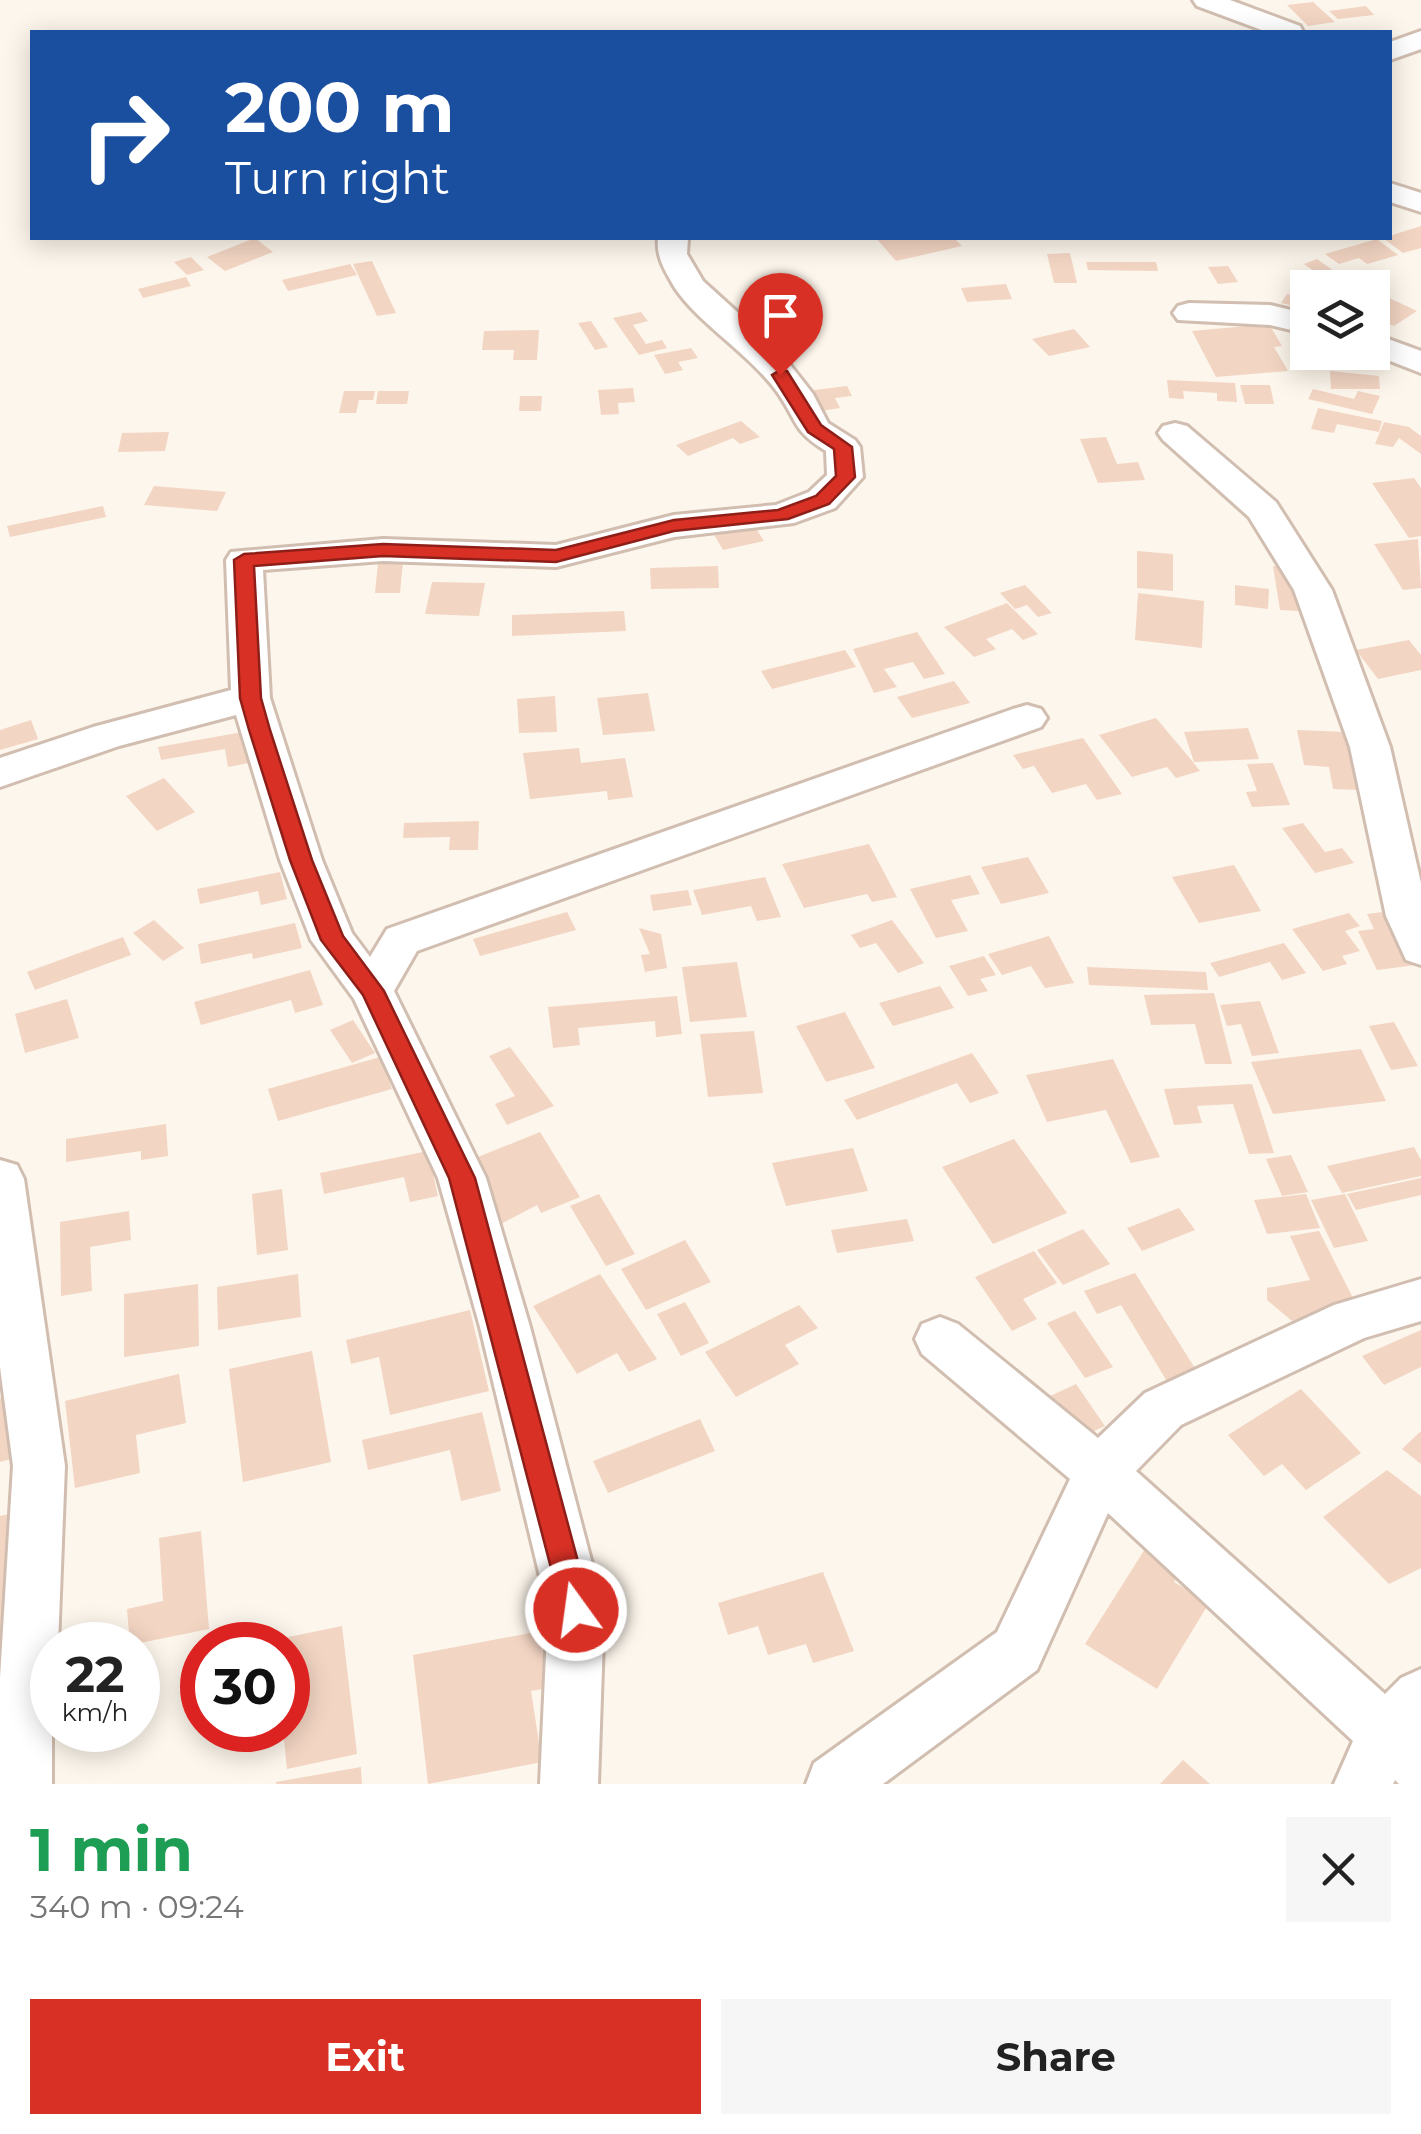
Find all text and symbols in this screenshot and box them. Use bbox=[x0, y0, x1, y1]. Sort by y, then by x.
text: 200 m bbox=[225, 64, 455, 150]
icon: right bbox=[60, 70, 190, 200]
text: Turn right bbox=[225, 150, 450, 205]
map controls bbox=[1290, 270, 1390, 370]
button: layers bbox=[1290, 270, 1390, 370]
pin bbox=[738, 273, 823, 376]
icon: arrive bbox=[753, 288, 808, 343]
position arrow bbox=[524, 1558, 628, 1662]
speed limit sign: 30 bbox=[180, 1622, 310, 1752]
text: 22 bbox=[66, 1644, 125, 1705]
text: km/h bbox=[62, 1697, 128, 1727]
text: 1 min bbox=[30, 1813, 193, 1886]
button: close bbox=[1286, 1817, 1391, 1922]
text: 340 m · 09:24 bbox=[30, 1887, 244, 1926]
button: Exit bbox=[30, 1999, 701, 2114]
button: Share bbox=[721, 1999, 1391, 2114]

